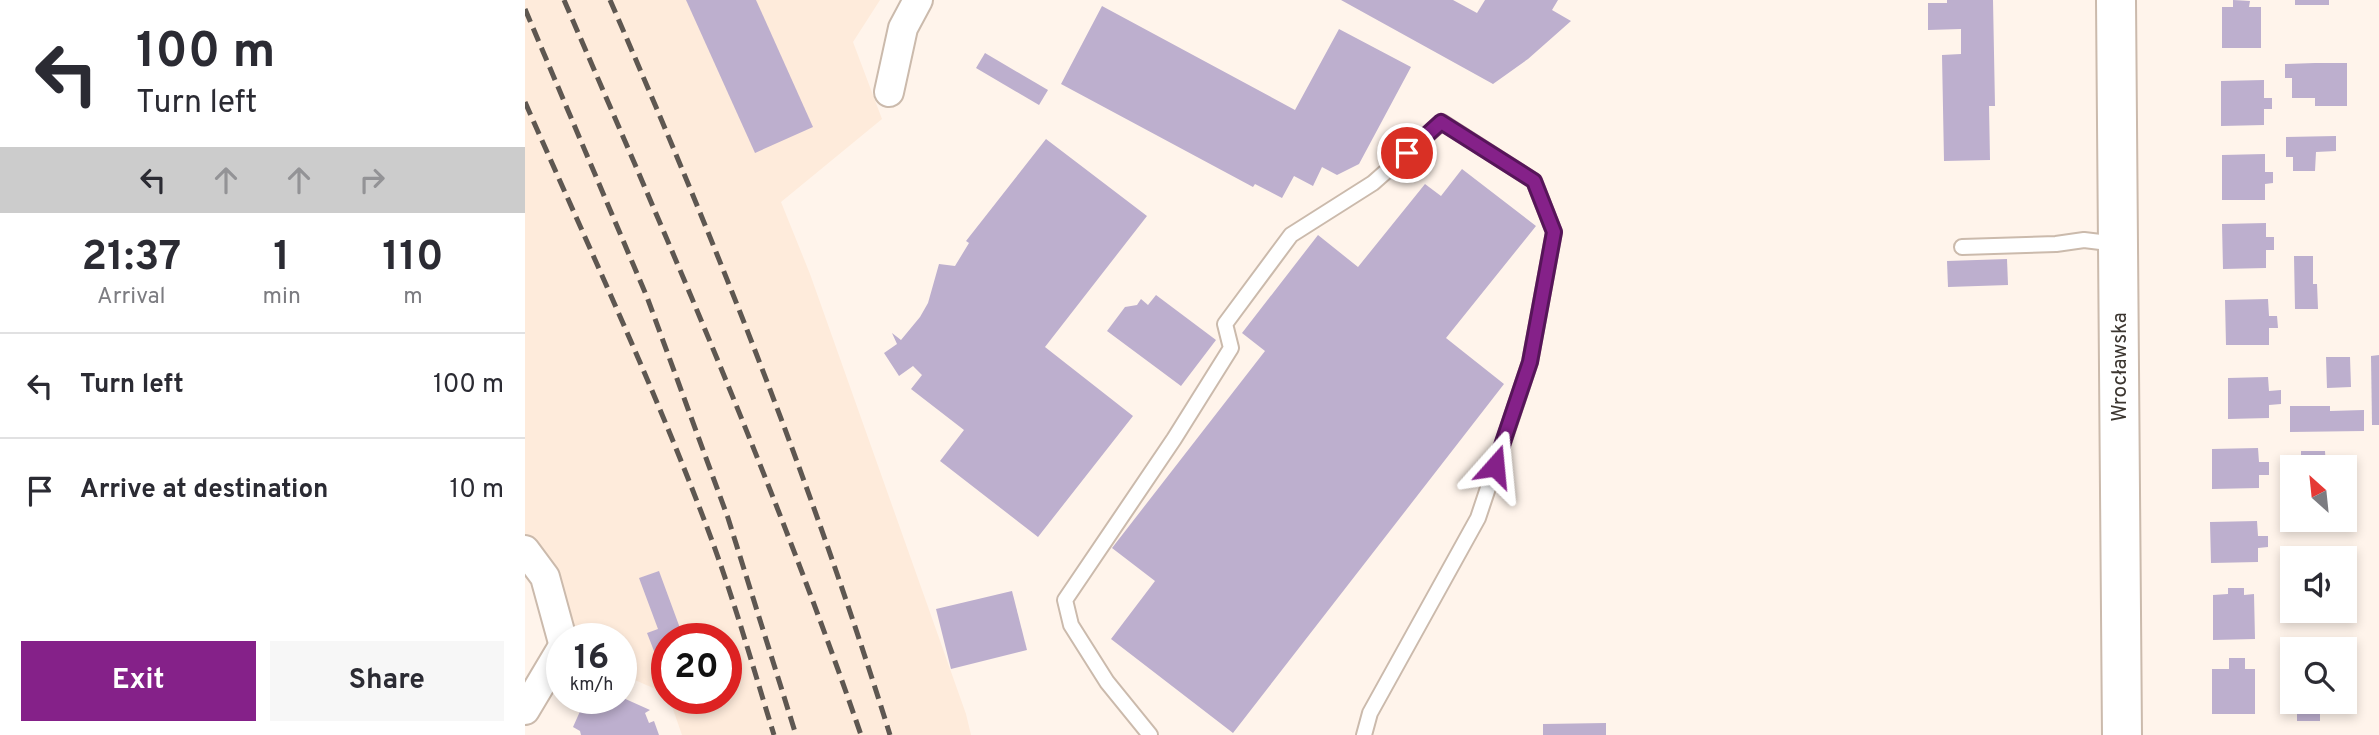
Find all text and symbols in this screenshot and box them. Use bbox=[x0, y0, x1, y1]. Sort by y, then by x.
text: 100 m bbox=[136, 23, 275, 85]
icon: left bbox=[21, 28, 112, 119]
text: Turn left bbox=[136, 84, 257, 124]
pin bbox=[1377, 123, 1437, 183]
icon: arrive bbox=[1388, 134, 1426, 172]
icon: left bbox=[134, 161, 172, 199]
icon: ahead bbox=[207, 161, 245, 199]
icon: ahead bbox=[280, 161, 318, 199]
icon: right bbox=[353, 161, 391, 199]
text: 21:37 bbox=[81, 232, 181, 285]
text: 1 bbox=[273, 232, 290, 285]
text: 110 bbox=[382, 232, 444, 285]
text: Arrival bbox=[97, 283, 166, 312]
text: min bbox=[263, 283, 301, 312]
text: m bbox=[403, 283, 423, 312]
street label: Wrocławska bbox=[2107, 312, 2134, 422]
icon: left bbox=[21, 367, 59, 405]
text: Turn left bbox=[80, 369, 184, 402]
text: 100 m bbox=[433, 369, 504, 402]
position arrow bbox=[1458, 429, 1532, 503]
north arrow bbox=[2280, 455, 2357, 532]
map controls bbox=[2280, 455, 2357, 714]
icon: arrive bbox=[21, 472, 59, 510]
text: Arrive at destination bbox=[80, 474, 328, 507]
text: 10 m bbox=[449, 474, 504, 507]
button: sound bbox=[2280, 546, 2357, 623]
speed limit sign: 20 bbox=[651, 623, 742, 714]
text: 16 bbox=[574, 637, 609, 681]
button: search bbox=[2280, 637, 2357, 714]
button: Exit bbox=[21, 641, 256, 721]
button: Share bbox=[270, 641, 504, 721]
text: km/h bbox=[570, 674, 613, 697]

